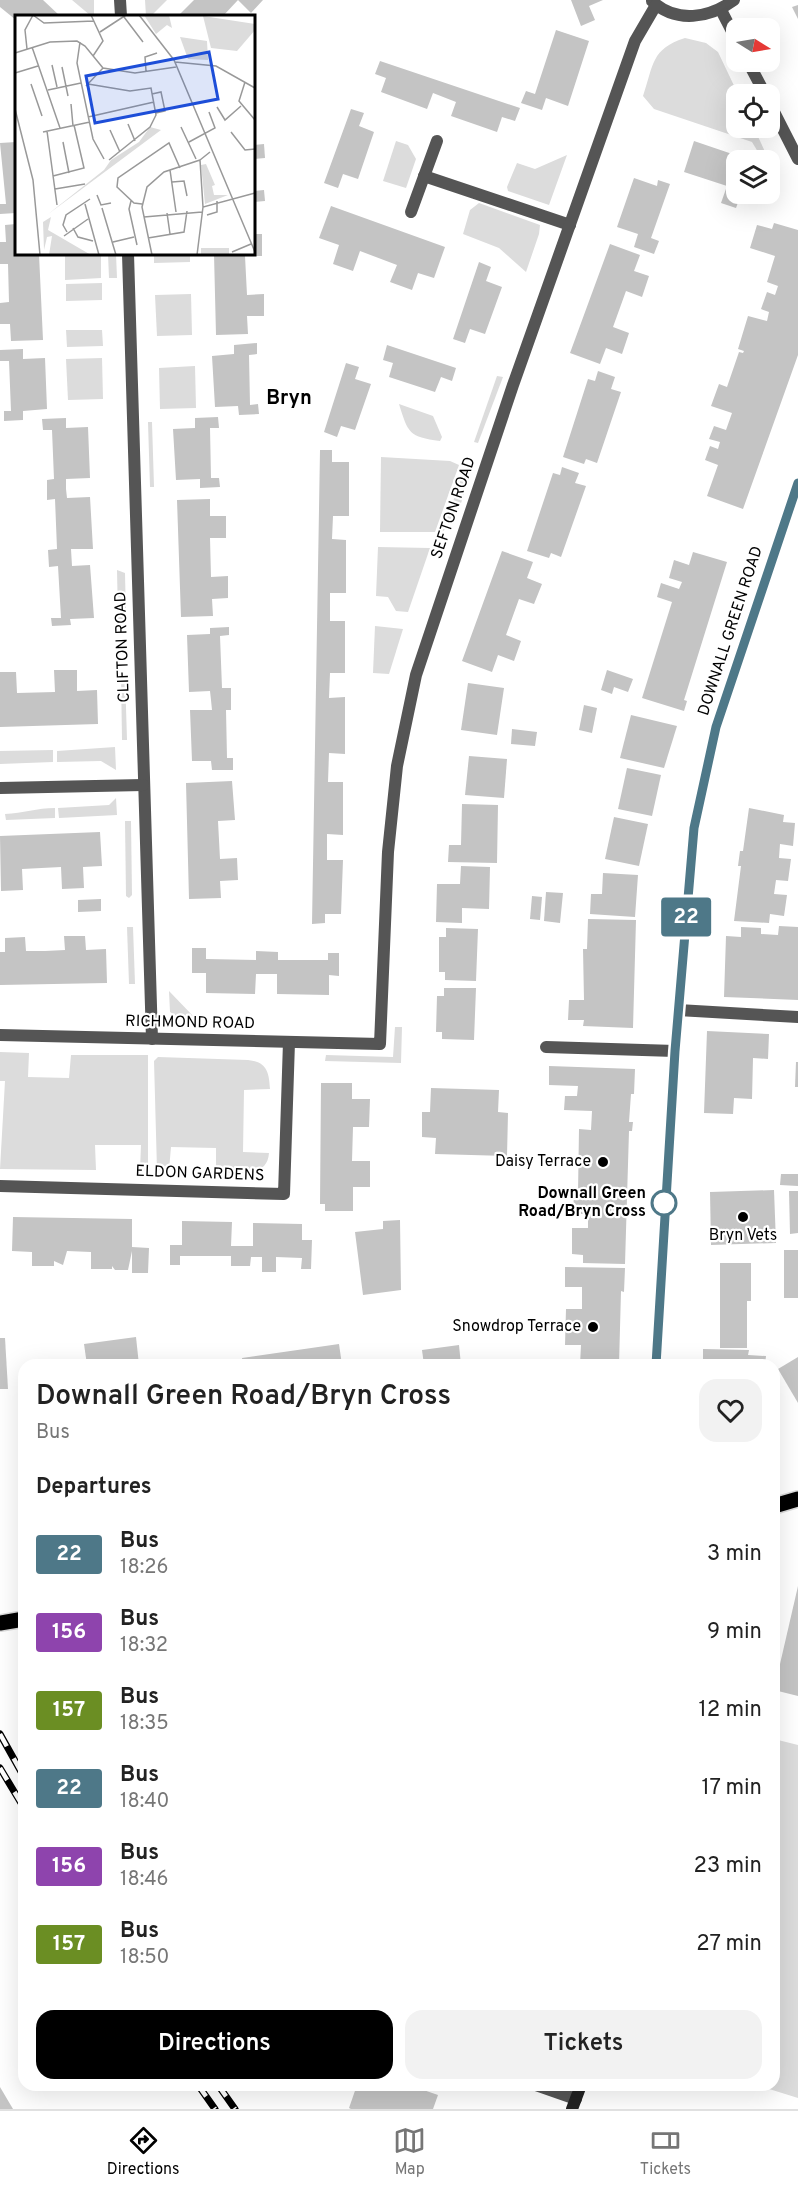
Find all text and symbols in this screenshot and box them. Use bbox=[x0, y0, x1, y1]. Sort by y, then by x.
inset map bbox=[15, 15, 255, 255]
north arrow bbox=[726, 18, 780, 72]
map controls bbox=[726, 18, 780, 204]
button: locate bbox=[726, 84, 780, 138]
button: layers bbox=[726, 150, 780, 204]
district label: Bryn bbox=[266, 386, 312, 412]
street label: SEFTON ROAD bbox=[427, 454, 481, 562]
street label: DOWNALL GREEN ROAD bbox=[694, 544, 768, 718]
street label: CLIFTON ROAD bbox=[111, 591, 135, 703]
line badge: 22 bbox=[659, 898, 713, 936]
text: 22 bbox=[673, 904, 699, 931]
street label: RICHMOND ROAD bbox=[125, 1012, 255, 1034]
place label: Daisy Terrace bbox=[495, 1152, 591, 1172]
marker: Daisy Terrace bbox=[596, 1155, 610, 1169]
street label: ELDON GARDENS bbox=[135, 1162, 265, 1186]
place label: Downall Green Road/Bryn Cross bbox=[518, 1184, 646, 1222]
marker: Downall Green Road/Bryn Cross bbox=[651, 1190, 677, 1216]
marker: Bryn Vets bbox=[736, 1210, 750, 1224]
place label: Bryn Vets bbox=[709, 1226, 777, 1246]
place label: Snowdrop Terrace bbox=[452, 1317, 581, 1337]
marker: Snowdrop Terrace bbox=[586, 1320, 600, 1334]
text: Downall Green Road/Bryn Cross bbox=[36, 1379, 451, 1415]
button: heart bbox=[699, 1379, 762, 1442]
text: Bus bbox=[36, 1420, 70, 1446]
text: Departures bbox=[36, 1474, 152, 1501]
text: Bus bbox=[120, 1528, 159, 1555]
text: 22 bbox=[56, 1541, 82, 1568]
text: 3 min bbox=[707, 1541, 762, 1568]
text: 18:26 bbox=[120, 1555, 168, 1581]
text: Bus bbox=[120, 1606, 159, 1633]
text: 156 bbox=[52, 1619, 86, 1646]
text: 9 min bbox=[707, 1619, 762, 1646]
text: 18:32 bbox=[120, 1633, 168, 1659]
text: Bus bbox=[120, 1684, 159, 1711]
text: 157 bbox=[53, 1697, 85, 1724]
text: 12 min bbox=[699, 1697, 762, 1724]
text: 18:35 bbox=[120, 1711, 169, 1737]
text: Bus bbox=[120, 1762, 159, 1789]
text: 22 bbox=[56, 1775, 82, 1802]
text: 17 min bbox=[702, 1775, 762, 1802]
text: 18:40 bbox=[120, 1789, 169, 1815]
text: Bus bbox=[120, 1840, 159, 1867]
text: 156 bbox=[52, 1853, 86, 1880]
text: 23 min bbox=[694, 1853, 762, 1880]
text: 18:46 bbox=[120, 1867, 169, 1893]
text: Bus bbox=[120, 1918, 159, 1945]
text: 157 bbox=[53, 1931, 85, 1958]
text: 27 min bbox=[696, 1931, 762, 1958]
text: 18:50 bbox=[120, 1945, 169, 1971]
button: Directions bbox=[36, 2010, 393, 2079]
button: Tickets bbox=[405, 2010, 762, 2079]
tab: Directions bbox=[107, 2124, 180, 2180]
tab: Map bbox=[393, 2124, 426, 2180]
tab: Tickets bbox=[640, 2124, 691, 2180]

